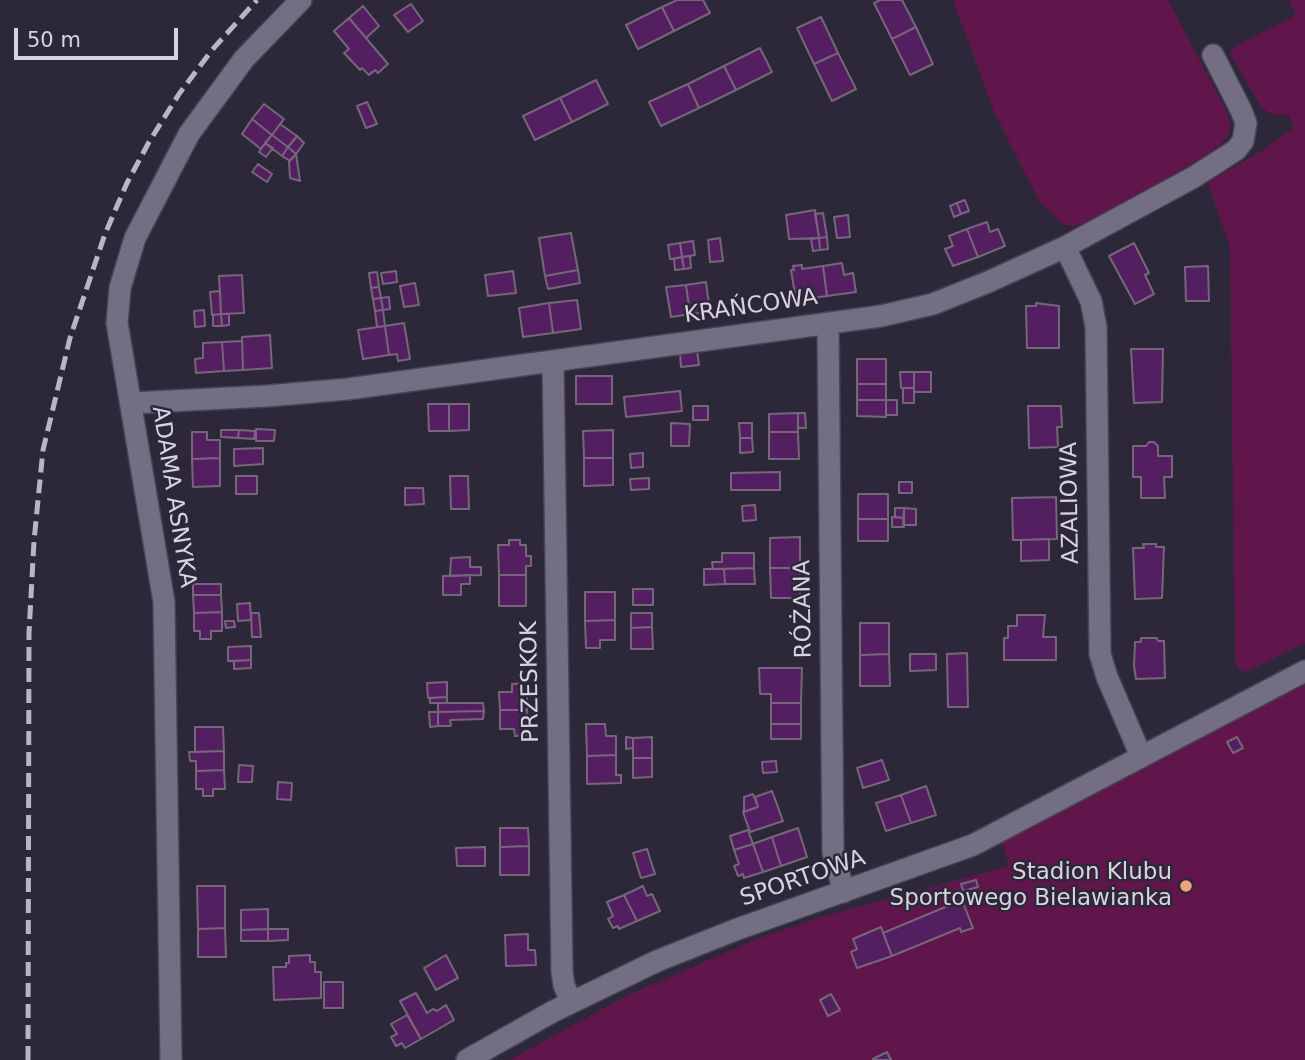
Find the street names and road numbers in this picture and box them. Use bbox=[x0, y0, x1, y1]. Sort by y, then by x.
street label: KRAŃCOWA bbox=[683, 284, 819, 330]
street label: ADAMA ASNYKA bbox=[145, 404, 201, 590]
street label: AZALIOWA bbox=[1056, 442, 1086, 564]
street label: RÓŻANA bbox=[789, 560, 819, 658]
street label: PRZESKOK bbox=[516, 621, 546, 743]
street label: SPORTOWA bbox=[737, 845, 869, 913]

